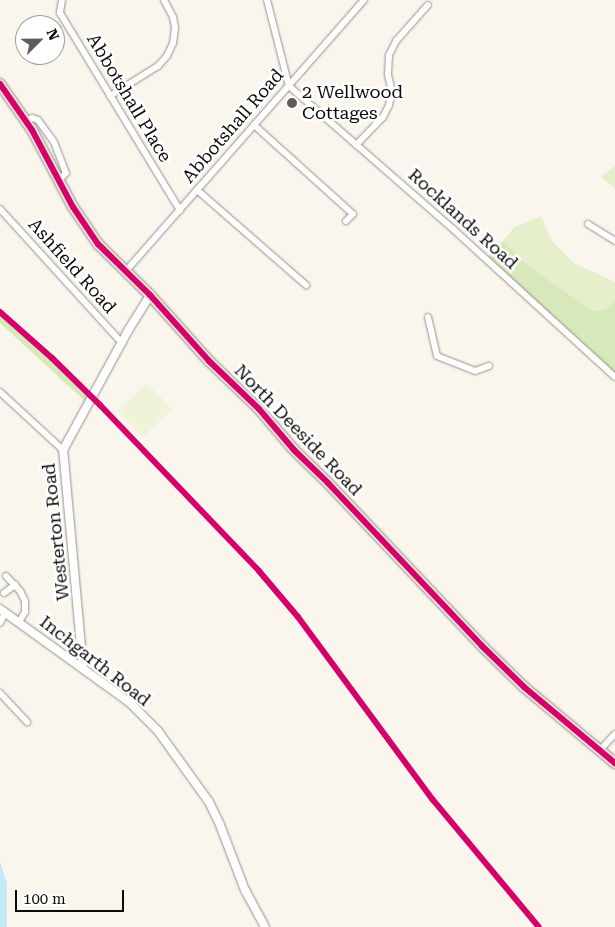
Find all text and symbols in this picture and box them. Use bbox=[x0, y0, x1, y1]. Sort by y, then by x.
north arrow bbox=[15, 15, 65, 65]
text: N bbox=[43, 26, 62, 43]
street label: Abbotshall Place bbox=[82, 30, 176, 166]
street label: Abbotshall Road bbox=[178, 65, 288, 187]
place label: 2 Wellwood Cottages bbox=[302, 82, 403, 125]
marker: 2 Wellwood Cottages bbox=[286, 97, 298, 109]
street label: Rocklands Road bbox=[404, 164, 522, 274]
street label: Ashfield Road bbox=[24, 214, 120, 318]
street label: North Deeside Road bbox=[230, 360, 366, 500]
street label: Westerton Road bbox=[38, 462, 74, 602]
street label: Inchgarth Road bbox=[35, 611, 155, 711]
scale bar bbox=[18, 880, 126, 912]
text: 100 m bbox=[23, 890, 66, 908]

